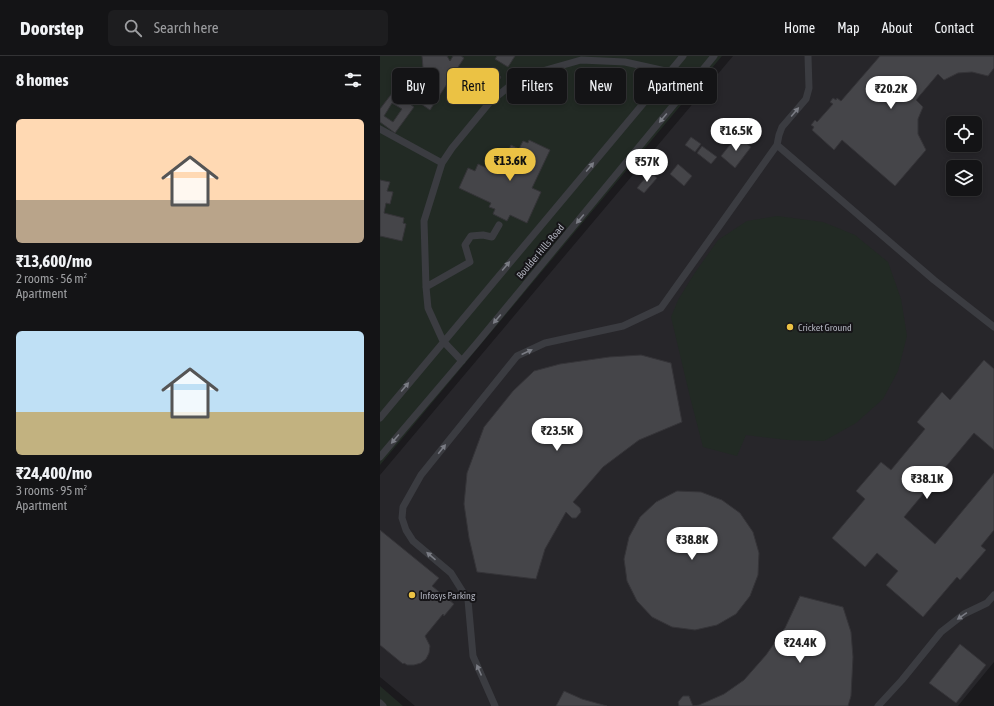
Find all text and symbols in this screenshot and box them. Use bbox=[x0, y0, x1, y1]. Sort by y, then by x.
search box bbox=[108, 10, 388, 46]
text: Doorstep bbox=[20, 17, 84, 39]
icon: search bbox=[122, 17, 144, 39]
text: Search here bbox=[154, 19, 218, 36]
text: Home bbox=[784, 20, 815, 36]
text: Map bbox=[837, 20, 860, 36]
text: About bbox=[882, 20, 913, 36]
text: Contact bbox=[935, 20, 974, 36]
chip: Buy bbox=[392, 68, 439, 104]
chip: Rent bbox=[447, 68, 499, 104]
chip: Filters bbox=[507, 68, 567, 104]
chip: New bbox=[575, 68, 626, 104]
chip: Apartment bbox=[634, 68, 717, 104]
icon: filters bbox=[342, 69, 364, 91]
text: 8 homes bbox=[16, 70, 69, 90]
pin: ₹20.2K bbox=[858, 76, 924, 110]
text: ₹20.2K bbox=[875, 81, 907, 96]
one-way arrow bbox=[790, 107, 799, 116]
one-way arrow bbox=[658, 113, 667, 124]
map controls bbox=[946, 116, 982, 196]
button: locate bbox=[946, 116, 982, 152]
pin: ₹16.5K bbox=[703, 118, 769, 152]
text: ₹16.5K bbox=[720, 123, 752, 138]
icon: home bbox=[154, 145, 226, 217]
pin: ₹13.6K bbox=[477, 148, 543, 182]
pin: ₹57K bbox=[623, 149, 671, 183]
text: ₹13.6K bbox=[494, 153, 526, 168]
text: ₹57K bbox=[635, 154, 659, 169]
button: layers bbox=[946, 160, 982, 196]
one-way arrow bbox=[585, 162, 594, 172]
one-way arrow bbox=[575, 213, 584, 224]
street label: Boulder Hills Road bbox=[514, 222, 567, 281]
text: ₹13,600/mo bbox=[16, 251, 92, 271]
one-way arrow bbox=[502, 261, 511, 272]
text: 2 rooms · 56 m² bbox=[16, 271, 87, 286]
text: Apartment bbox=[16, 286, 67, 301]
one-way arrow bbox=[492, 313, 501, 324]
marker: Cricket Ground bbox=[785, 322, 795, 332]
place label: Cricket Ground bbox=[798, 322, 852, 333]
one-way arrow bbox=[521, 349, 532, 355]
icon: home bbox=[154, 357, 226, 429]
one-way arrow bbox=[400, 382, 409, 393]
pin: ₹23.5K bbox=[524, 418, 590, 452]
text: ₹23.5K bbox=[541, 423, 573, 438]
one-way arrow bbox=[390, 434, 399, 445]
one-way arrow bbox=[438, 444, 446, 455]
text: ₹24,400/mo bbox=[16, 463, 92, 483]
pin: ₹38.1K bbox=[894, 466, 960, 500]
text: ₹38.1K bbox=[911, 471, 943, 486]
text: 3 rooms · 95 m² bbox=[16, 483, 87, 498]
text: Apartment bbox=[16, 498, 67, 513]
pin: ₹38.8K bbox=[659, 527, 725, 561]
text: ₹38.8K bbox=[676, 532, 708, 547]
one-way arrow bbox=[426, 551, 436, 561]
marker: Infosys Parking bbox=[407, 590, 417, 600]
place label: Infosys Parking bbox=[420, 590, 476, 601]
one-way arrow bbox=[957, 612, 967, 620]
pin: ₹24.4K bbox=[767, 630, 833, 664]
text: ₹24.4K bbox=[784, 635, 816, 650]
one-way arrow bbox=[476, 664, 482, 676]

